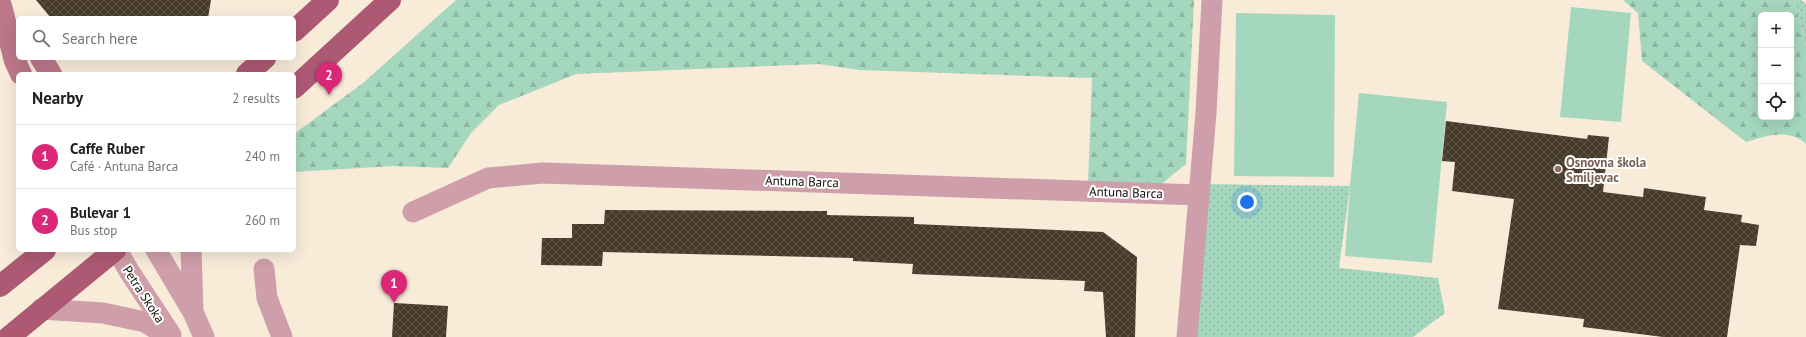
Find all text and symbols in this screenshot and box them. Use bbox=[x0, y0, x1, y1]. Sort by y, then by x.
map controls bbox=[1758, 12, 1794, 120]
button: + bbox=[1758, 12, 1794, 48]
search box bbox=[16, 16, 296, 60]
icon: search bbox=[30, 27, 52, 49]
text: Search here bbox=[62, 29, 138, 48]
button: − bbox=[1758, 48, 1794, 84]
pin: 2 bbox=[316, 62, 342, 95]
button: locate bbox=[1758, 84, 1794, 120]
text: Nearby bbox=[32, 87, 83, 109]
text: 2 results bbox=[232, 90, 280, 107]
text: Caffe Ruber bbox=[70, 139, 145, 158]
text: 1 bbox=[41, 148, 49, 165]
text: 240 m bbox=[245, 148, 280, 165]
place label: Osnovna škola Smiljevac bbox=[1566, 154, 1646, 186]
text: Café · Antuna Barca bbox=[70, 158, 178, 175]
marker: Osnovna škola Smiljevac bbox=[1553, 164, 1563, 174]
street label: Antuna Barca bbox=[765, 172, 839, 191]
street label: Antuna Barca bbox=[1089, 183, 1163, 202]
your location bbox=[1237, 192, 1257, 212]
text: Bulevar 1 bbox=[70, 203, 131, 222]
text: 2 bbox=[41, 212, 49, 229]
text: 260 m bbox=[245, 212, 280, 229]
text: Bus stop bbox=[70, 222, 117, 239]
street label: Petra Skoka bbox=[119, 262, 168, 326]
pin: 1 bbox=[381, 270, 407, 303]

